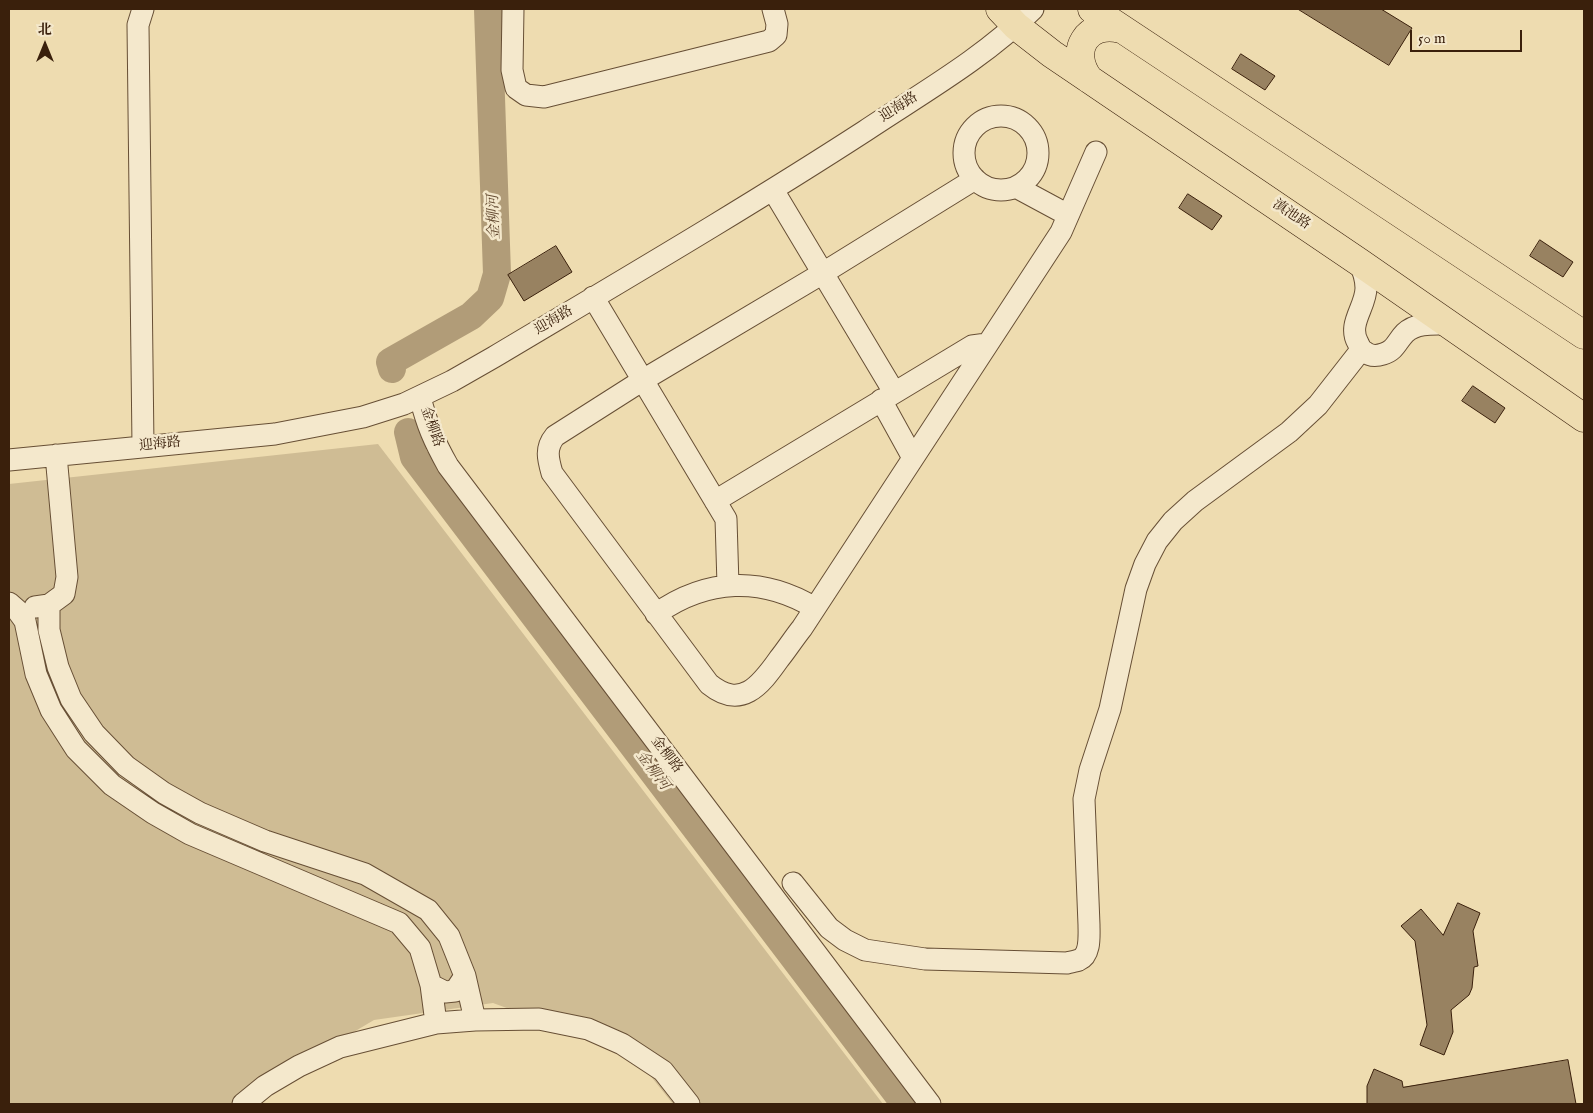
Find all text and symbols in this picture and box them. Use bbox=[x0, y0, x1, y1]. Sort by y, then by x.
north arrow bbox=[20, 20, 70, 70]
scale bar bbox=[1413, 20, 1526, 52]
text: 北 bbox=[38, 21, 52, 39]
text: 50 m bbox=[1418, 29, 1446, 48]
street label: 迎海路 bbox=[877, 90, 921, 126]
water label: 金柳河 bbox=[485, 194, 505, 240]
street label: 滇池路 bbox=[1269, 196, 1313, 234]
street label: 迎海路 bbox=[532, 303, 576, 339]
street label: 金柳路 bbox=[416, 404, 446, 450]
street label: 迎海路 bbox=[138, 434, 182, 456]
street label: 金柳路 bbox=[647, 733, 685, 777]
water label: 金柳河 bbox=[631, 748, 673, 794]

